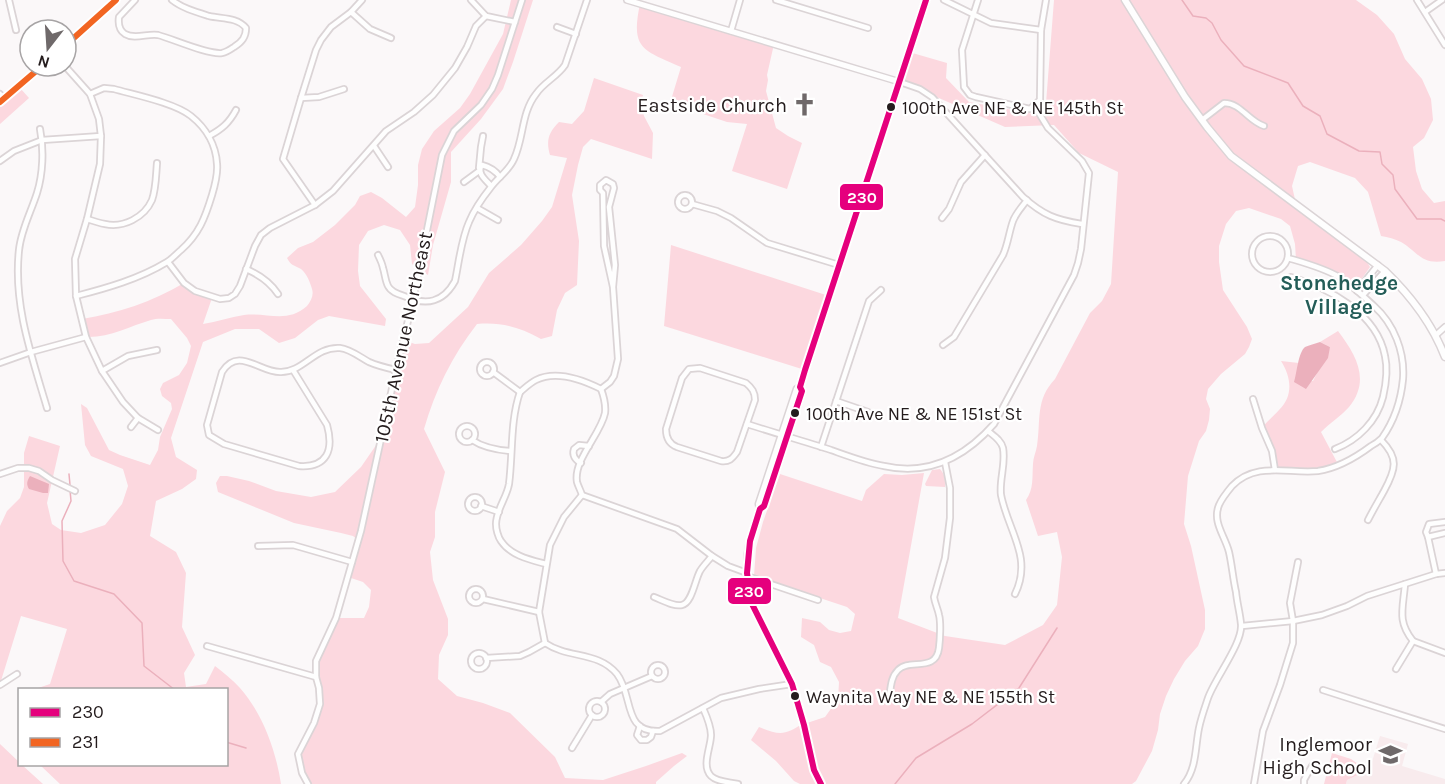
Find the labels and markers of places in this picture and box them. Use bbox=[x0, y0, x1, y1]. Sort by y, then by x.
church icon: Eastside Church bbox=[792, 92, 818, 118]
place label: Eastside Church bbox=[637, 94, 787, 117]
place label: 100th Ave NE & NE 145th St bbox=[902, 97, 1124, 119]
marker: 100th Ave NE & NE 145th St bbox=[885, 101, 897, 113]
place label: 100th Ave NE & NE 151st St bbox=[806, 403, 1022, 425]
marker: 100th Ave NE & NE 151st St bbox=[789, 407, 801, 419]
place label: Waynita Way NE & NE 155th St bbox=[806, 686, 1055, 708]
marker: Waynita Way NE & NE 155th St bbox=[789, 690, 801, 702]
place label: Inglemoor High School bbox=[1263, 733, 1373, 779]
school or university icon: Inglemoor High School bbox=[1377, 742, 1403, 768]

